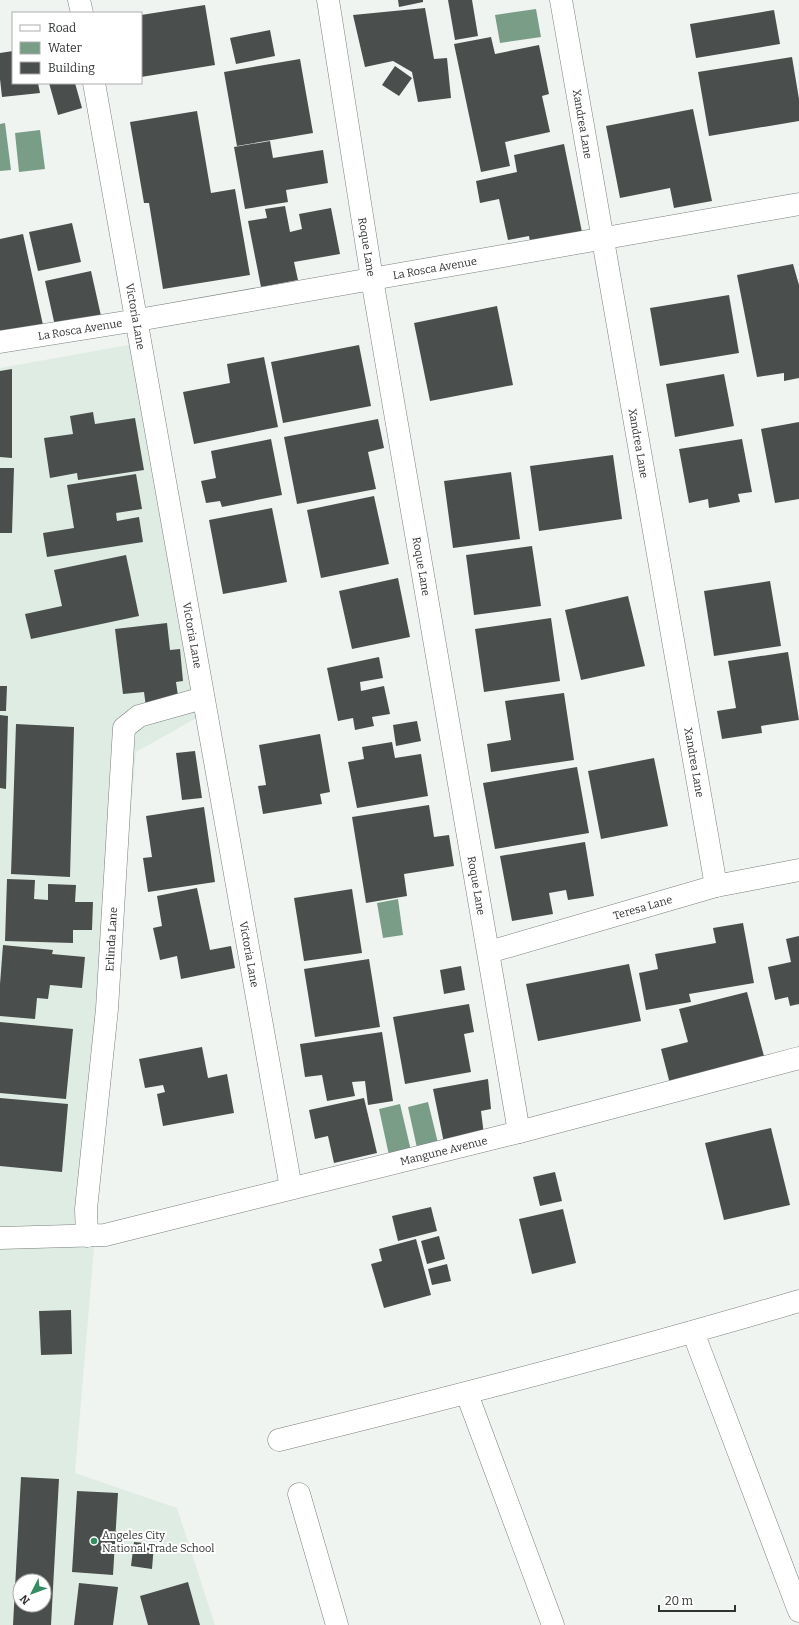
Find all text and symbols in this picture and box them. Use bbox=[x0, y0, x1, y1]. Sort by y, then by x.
legend bbox=[12, 12, 142, 84]
text: Road bbox=[48, 21, 76, 35]
text: Water bbox=[48, 41, 83, 55]
text: Building bbox=[48, 61, 95, 75]
street label: Xandrea Lane bbox=[570, 88, 595, 160]
street label: Roque Lane bbox=[356, 216, 378, 277]
street label: La Rosca Avenue bbox=[392, 254, 478, 282]
street label: Victoria Lane bbox=[123, 282, 148, 351]
street label: La Rosca Avenue bbox=[37, 316, 123, 342]
street label: Xandrea Lane bbox=[626, 407, 651, 479]
street label: Roque Lane bbox=[410, 536, 433, 597]
street label: Victoria Lane bbox=[180, 601, 205, 669]
street label: Xandrea Lane bbox=[682, 727, 707, 798]
street label: Roque Lane bbox=[465, 855, 488, 916]
street label: Teresa Lane bbox=[612, 893, 674, 922]
street label: Erlinda Lane bbox=[103, 907, 120, 972]
street label: Victoria Lane bbox=[237, 920, 262, 988]
street label: Mangune Avenue bbox=[399, 1134, 489, 1168]
place label: Angeles City National Trade School bbox=[102, 1529, 214, 1555]
marker: Angeles City National Trade School bbox=[89, 1536, 99, 1546]
north arrow bbox=[12, 1573, 52, 1613]
scale bar bbox=[659, 1587, 735, 1613]
text: N bbox=[17, 1591, 33, 1607]
text: 20 m bbox=[665, 1594, 694, 1608]

